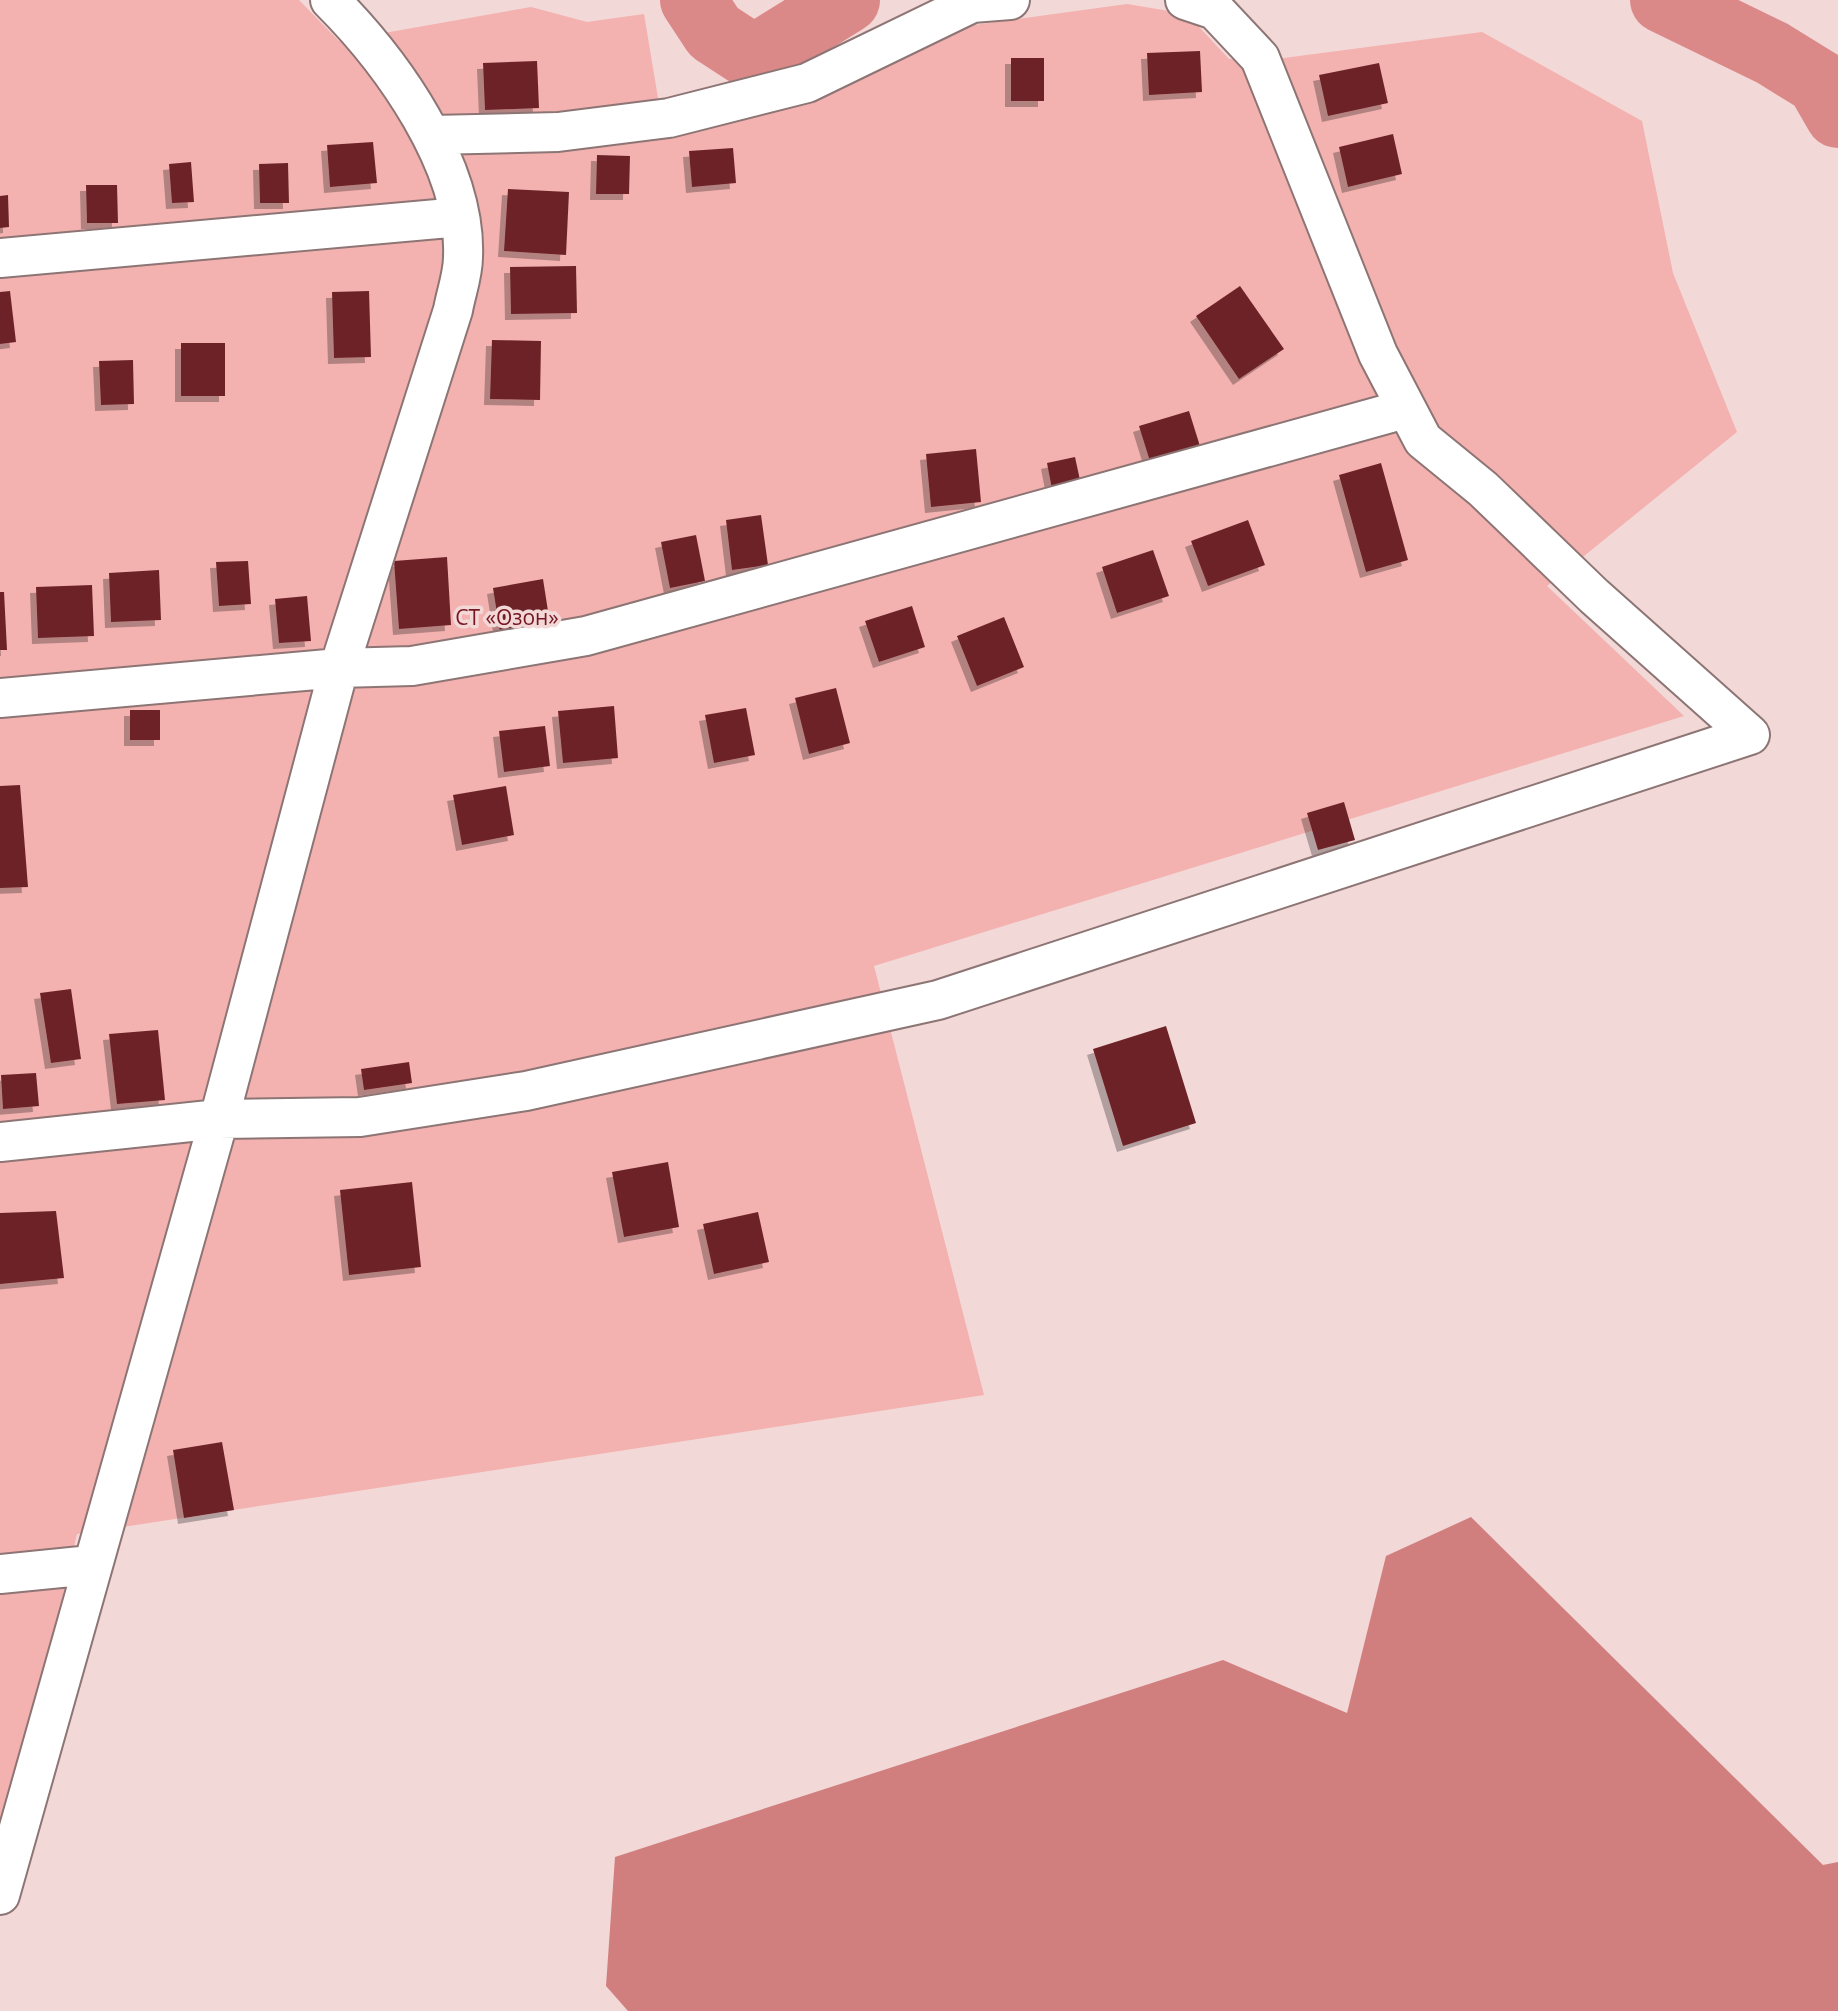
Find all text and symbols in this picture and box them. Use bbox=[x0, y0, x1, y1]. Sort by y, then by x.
park label: СТ «Озон» bbox=[455, 603, 559, 631]

